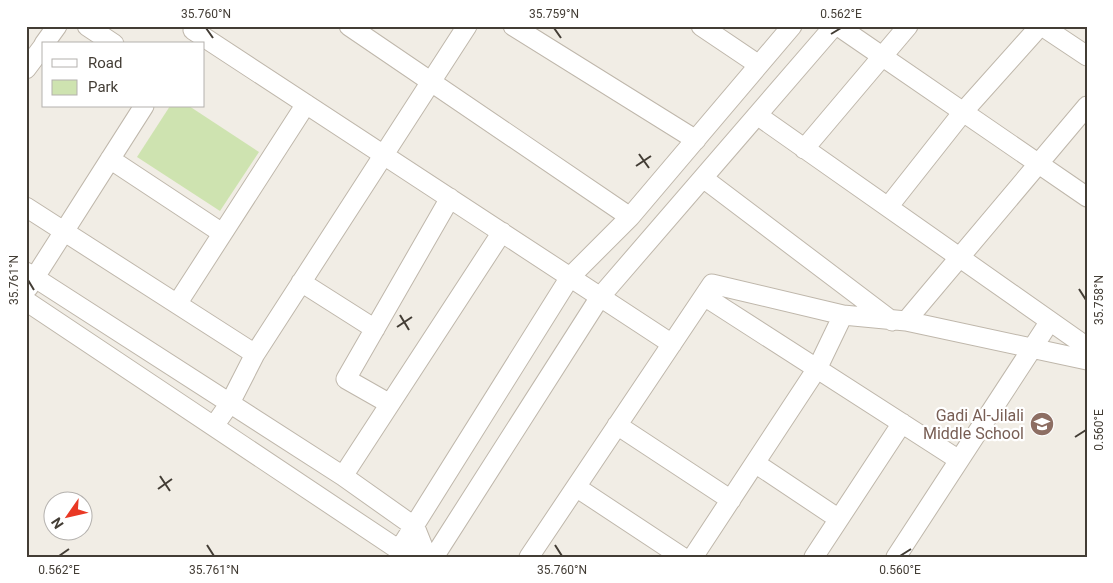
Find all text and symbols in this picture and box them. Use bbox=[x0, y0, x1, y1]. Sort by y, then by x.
text: 35.760°N bbox=[181, 7, 231, 21]
text: 35.759°N bbox=[529, 7, 579, 21]
text: 0.562°E bbox=[820, 7, 862, 21]
legend bbox=[42, 42, 205, 108]
text: Road bbox=[88, 54, 122, 72]
text: Park bbox=[88, 78, 119, 96]
text: 35.761°N bbox=[7, 255, 21, 305]
text: 35.758°N bbox=[1092, 275, 1106, 325]
place label: Gadi Al-Jilali Middle School bbox=[923, 406, 1024, 443]
text: 0.560°E bbox=[1092, 409, 1106, 451]
school or university icon: Gadi Al-Jilali Middle School bbox=[1029, 411, 1055, 437]
north arrow bbox=[42, 490, 92, 540]
text: N bbox=[48, 515, 67, 532]
text: 0.562°E bbox=[38, 563, 80, 577]
text: 35.761°N bbox=[189, 563, 239, 577]
text: 35.760°N bbox=[537, 563, 587, 577]
text: 0.560°E bbox=[879, 563, 921, 577]

